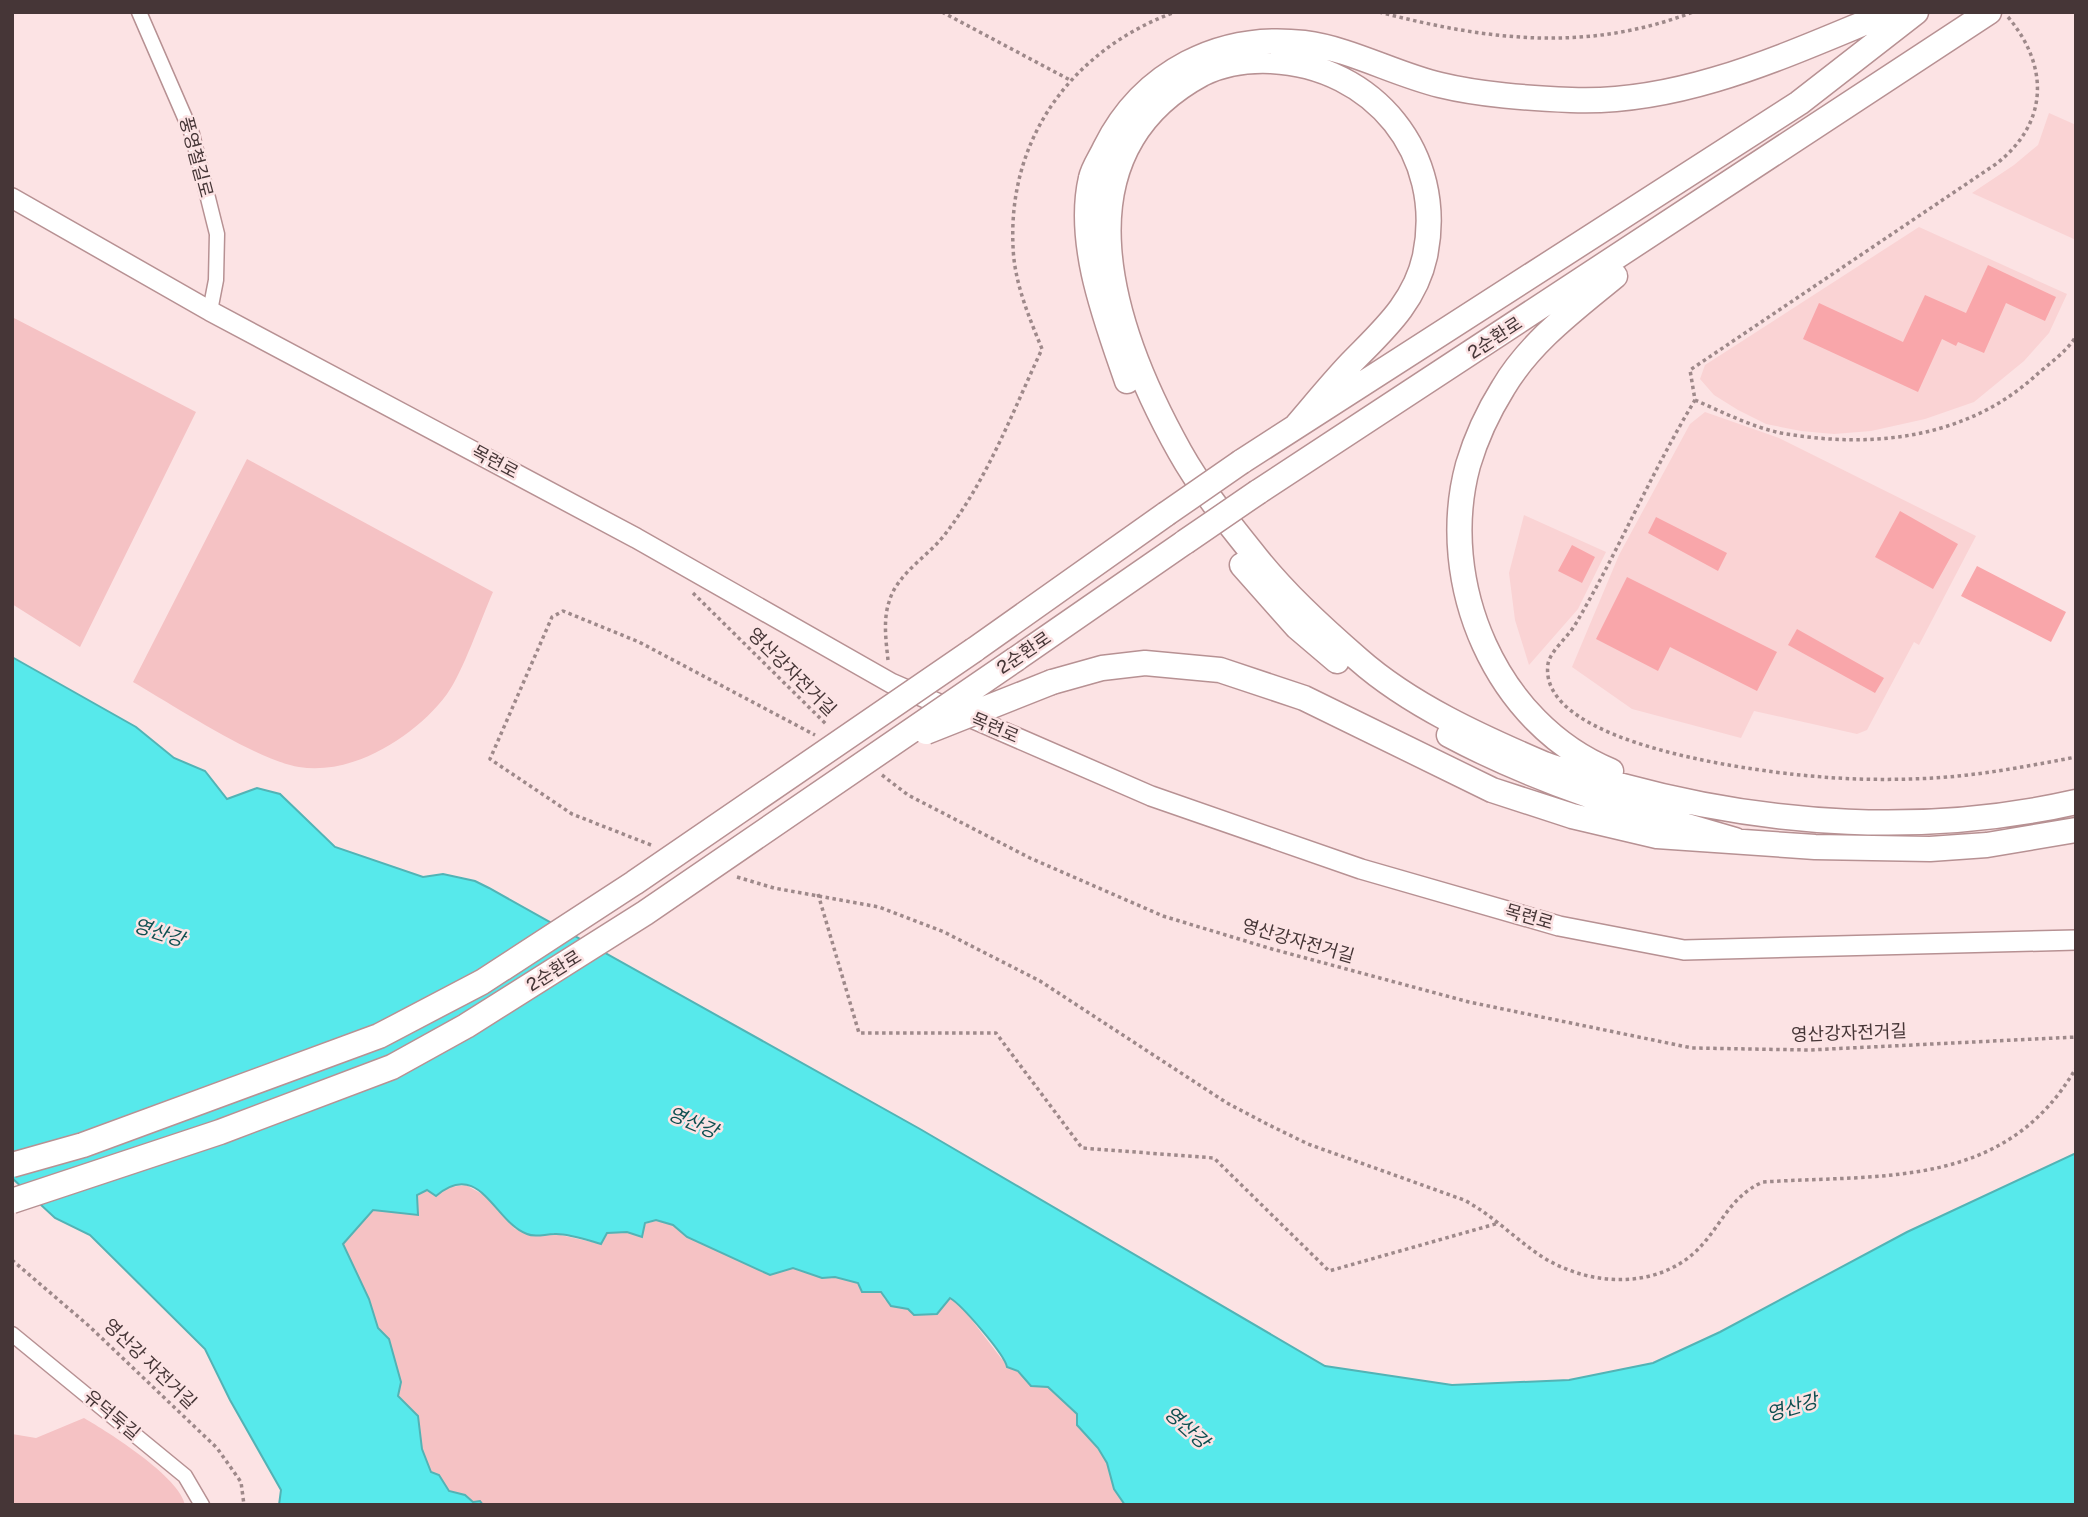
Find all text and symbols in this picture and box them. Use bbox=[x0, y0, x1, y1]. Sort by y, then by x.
street label: 풍영철길로 bbox=[176, 114, 217, 200]
street label: 2순환로 bbox=[1464, 312, 1526, 363]
street label: 목련로 bbox=[468, 441, 522, 482]
street label: 영산강자전거길 bbox=[744, 623, 841, 720]
street label: 2순환로 bbox=[993, 627, 1055, 678]
street label: 목련로 bbox=[968, 708, 1022, 747]
street label: 목련로 bbox=[1502, 900, 1556, 933]
water label: 영산강 bbox=[131, 913, 190, 951]
street label: 영산강자전거길 bbox=[1240, 914, 1357, 967]
street label: 2순환로 bbox=[523, 946, 585, 995]
street label: 영산강자전거길 bbox=[1791, 1020, 1907, 1045]
water label: 영산강 bbox=[665, 1102, 724, 1143]
street label: 영산강 자전거길 bbox=[100, 1314, 201, 1413]
street label: 유덕둑길 bbox=[80, 1385, 144, 1444]
water label: 영산강 bbox=[1764, 1388, 1823, 1425]
water label: 영산강 bbox=[1160, 1401, 1216, 1454]

